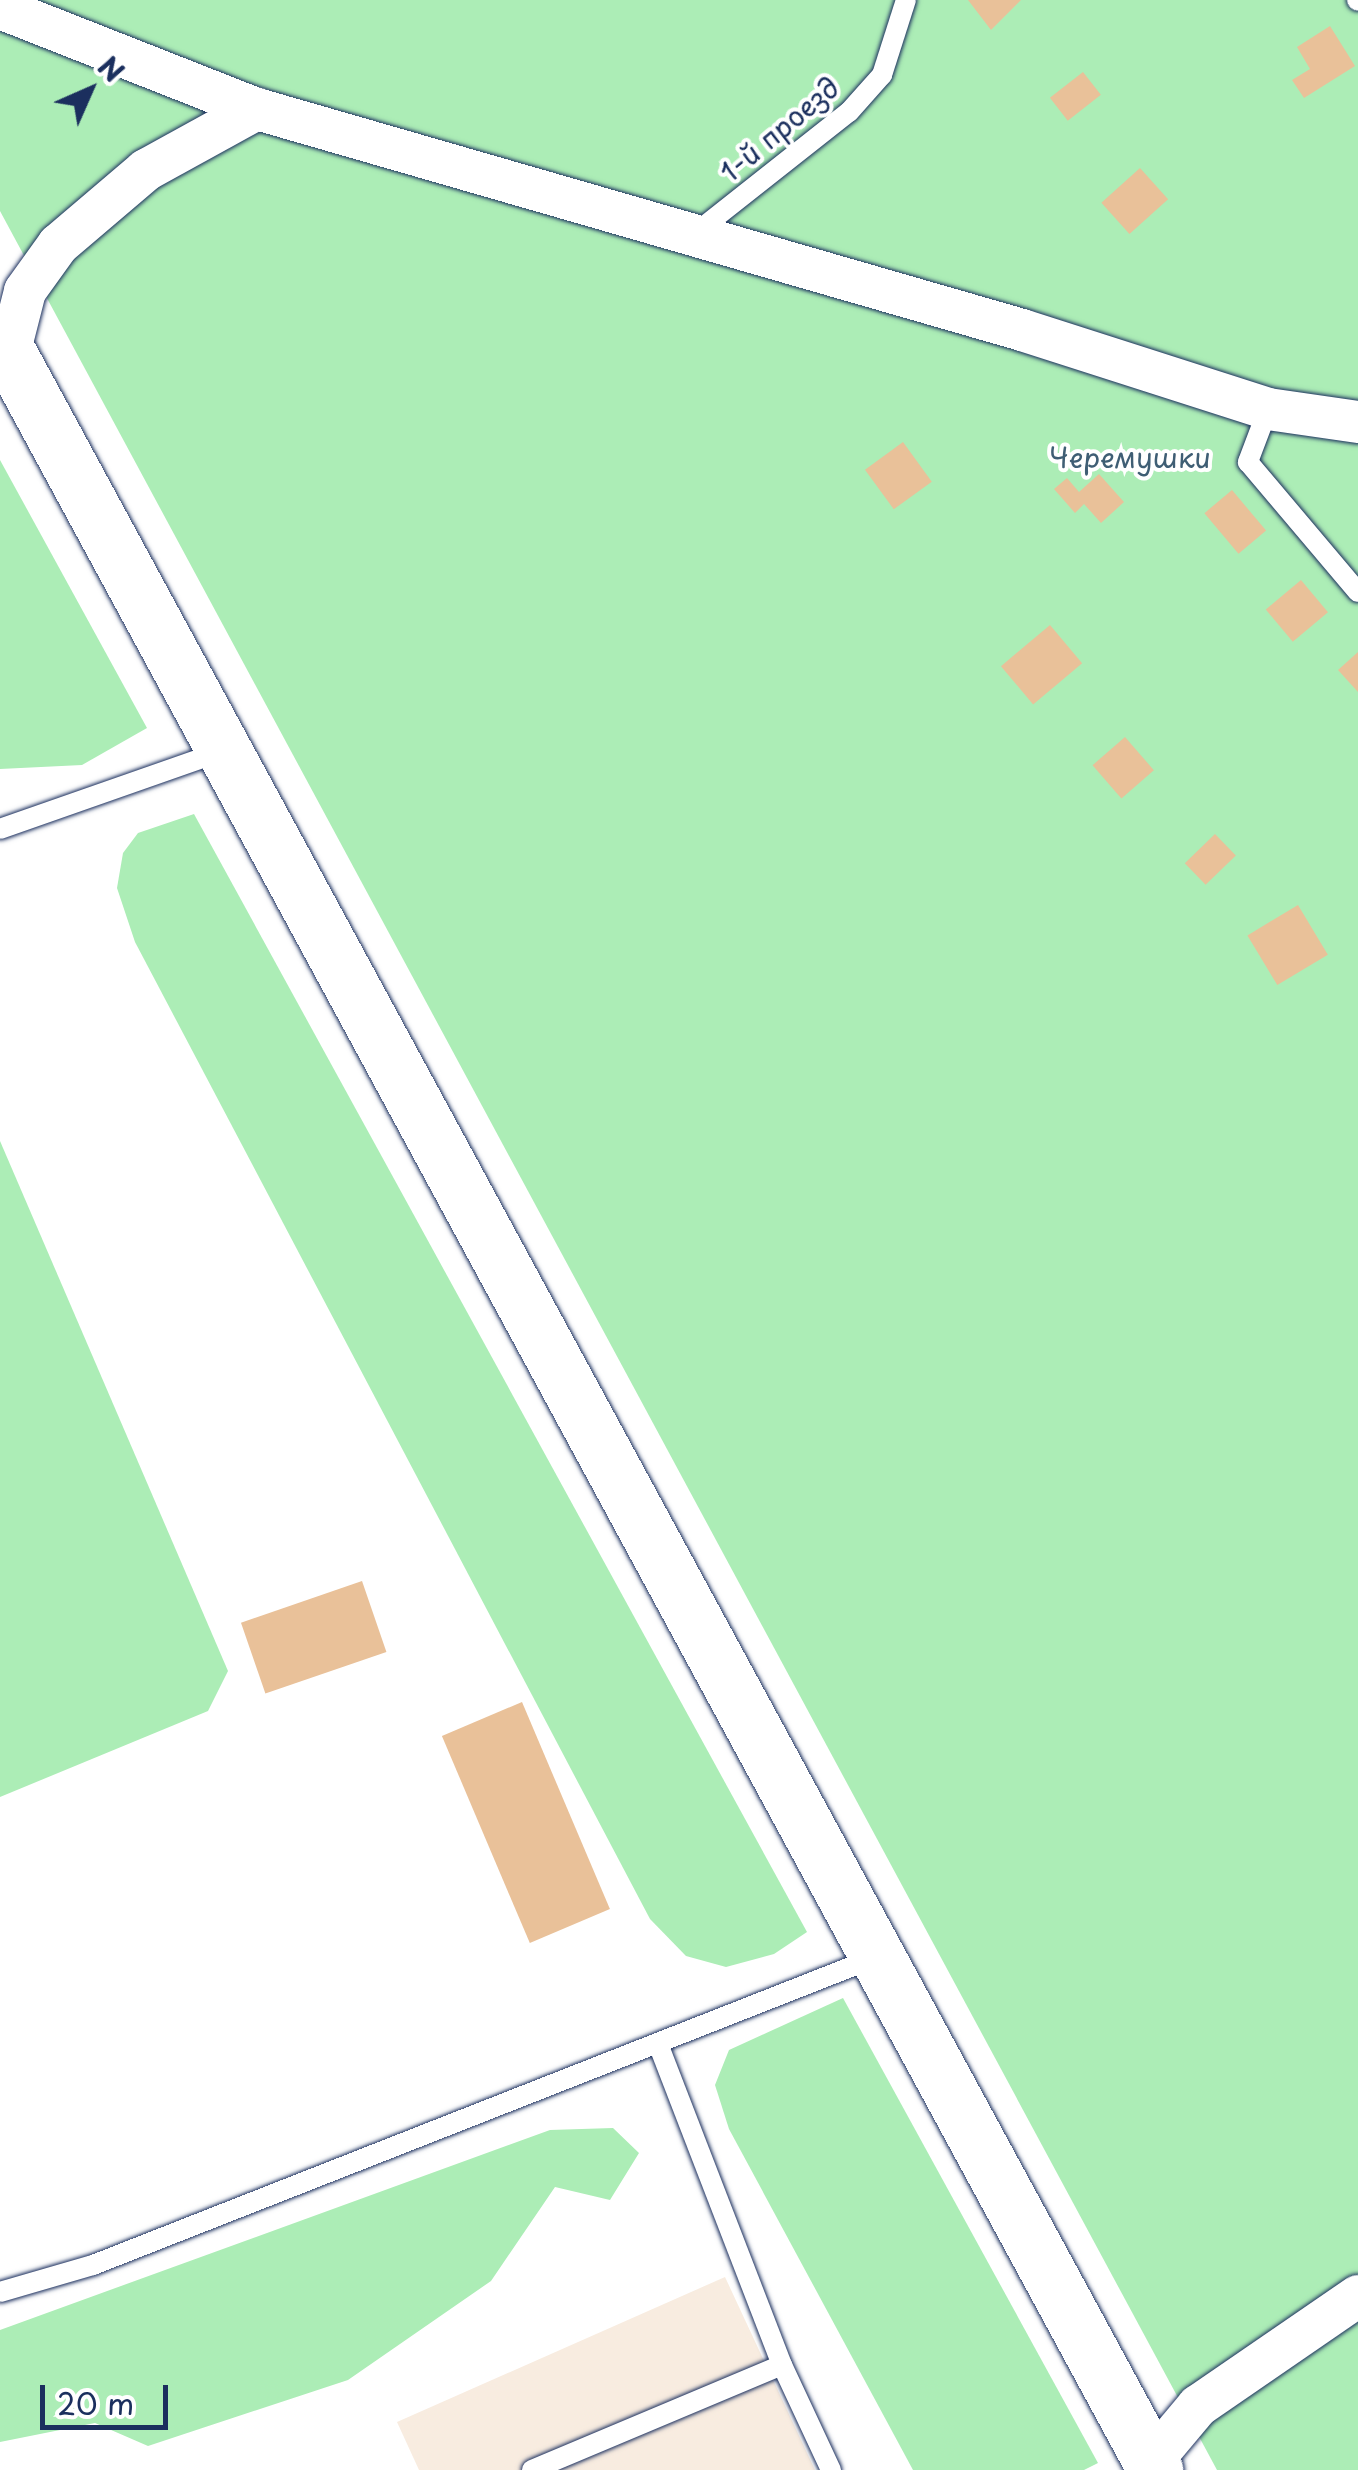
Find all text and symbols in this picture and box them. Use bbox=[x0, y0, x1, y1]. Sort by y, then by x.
north arrow bbox=[40, 40, 140, 140]
text: N bbox=[89, 45, 135, 91]
street label: 1-й проезд bbox=[712, 69, 846, 189]
park label: Черемушки bbox=[1049, 440, 1211, 474]
scale bar bbox=[45, 2365, 172, 2427]
text: 20 m bbox=[57, 2380, 134, 2425]

